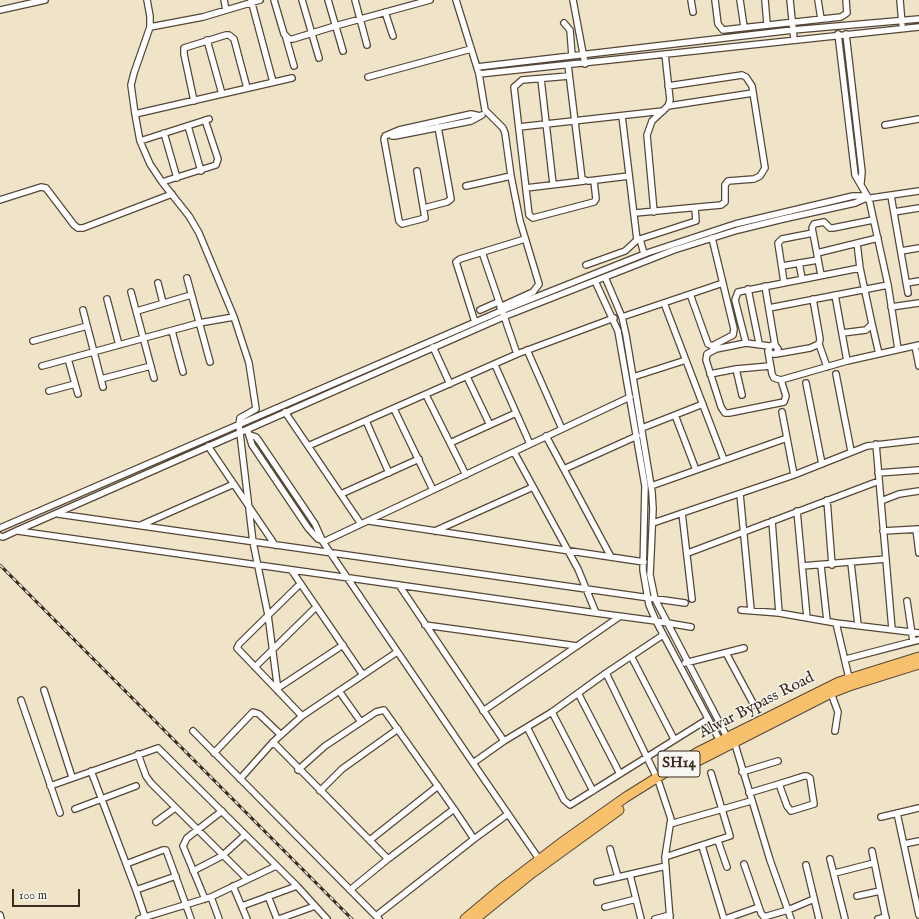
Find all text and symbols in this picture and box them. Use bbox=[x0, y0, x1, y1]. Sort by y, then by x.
street label: Alwar Bypass Road bbox=[696, 669, 818, 743]
road number: SH14 bbox=[658, 751, 700, 777]
scale bar bbox=[14, 881, 82, 907]
text: 100 m bbox=[19, 888, 47, 903]

